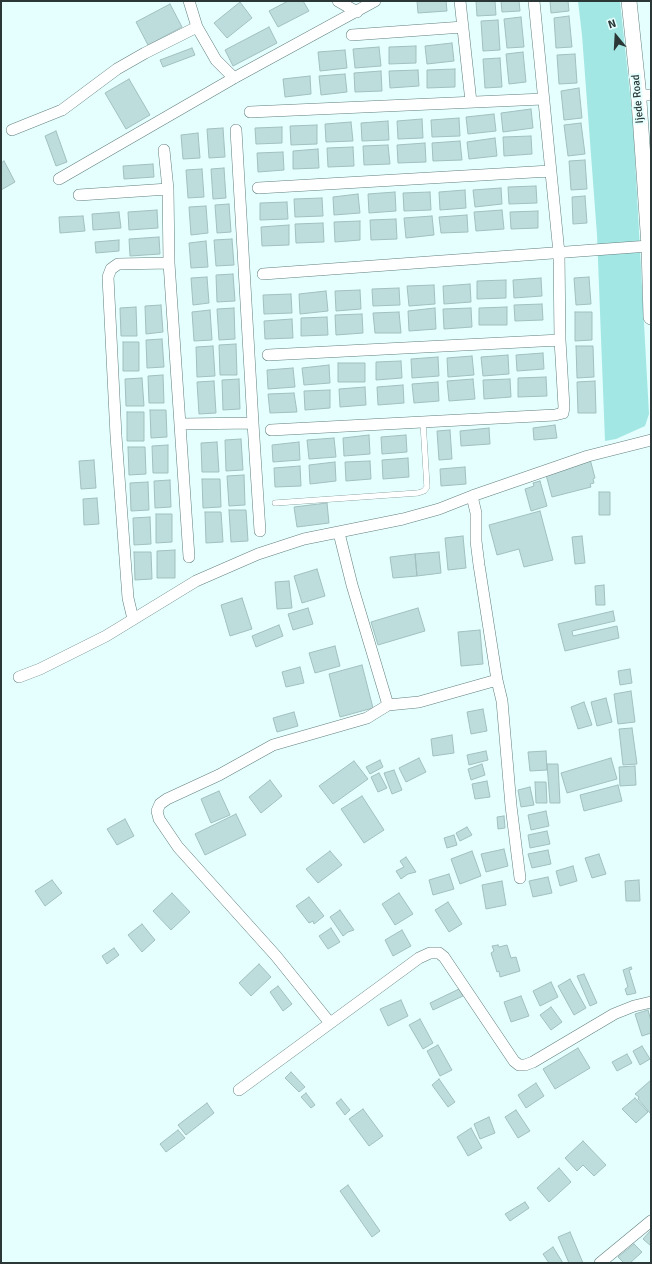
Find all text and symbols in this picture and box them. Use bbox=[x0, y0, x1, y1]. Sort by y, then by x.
north arrow bbox=[596, 16, 636, 56]
text: N bbox=[606, 17, 618, 31]
street label: Ijede Road bbox=[629, 74, 647, 124]

